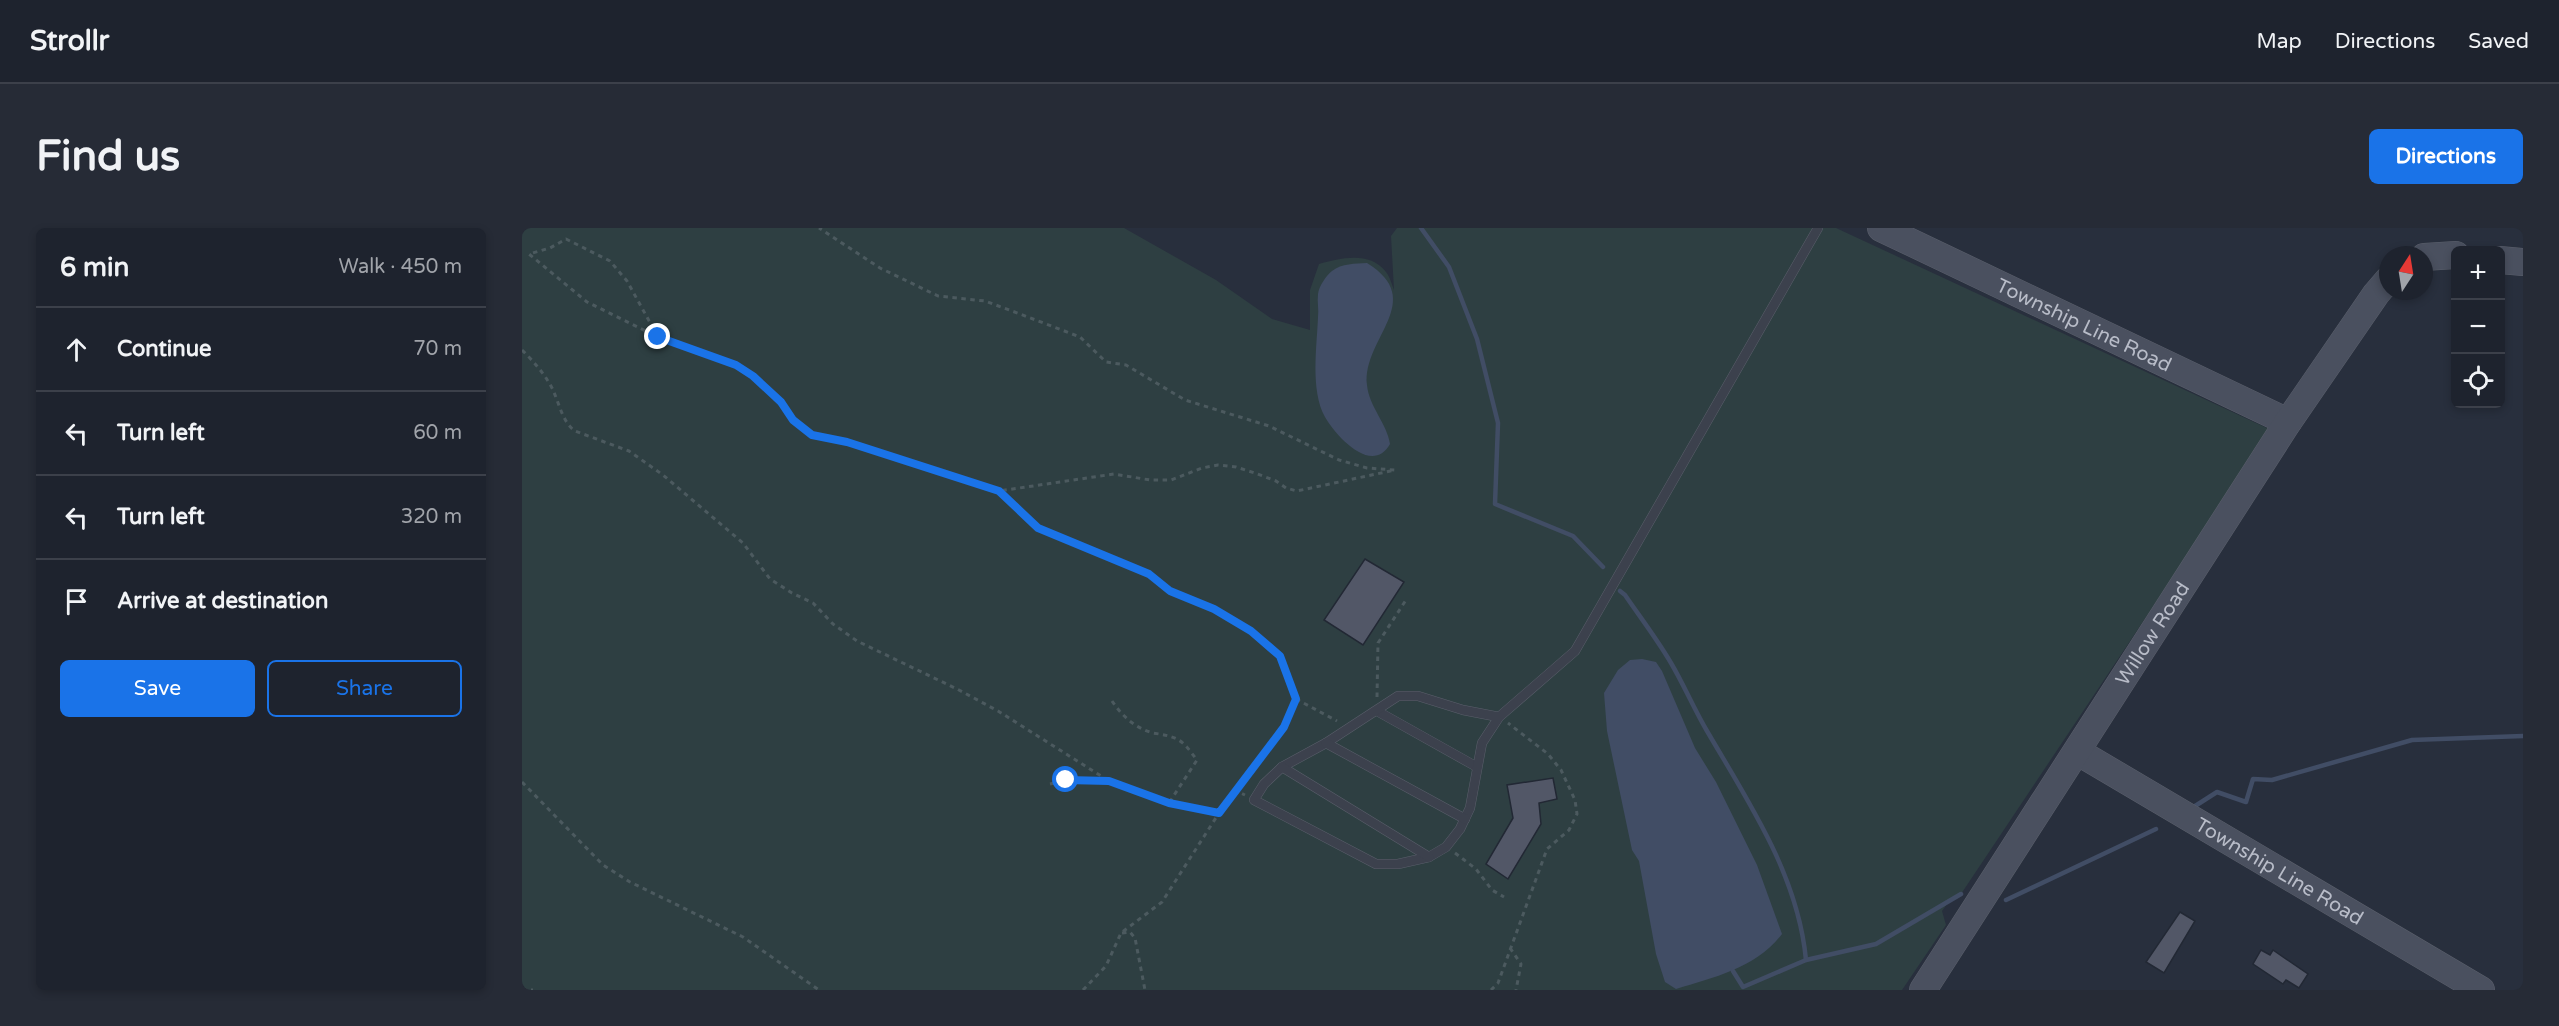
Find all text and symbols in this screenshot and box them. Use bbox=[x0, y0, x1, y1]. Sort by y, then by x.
text: Strollr bbox=[30, 24, 109, 58]
text: Map bbox=[2256, 29, 2302, 54]
text: Directions bbox=[2335, 29, 2435, 54]
text: Saved bbox=[2468, 29, 2529, 54]
button: Directions bbox=[2369, 129, 2523, 184]
text: Find us bbox=[36, 131, 180, 182]
north arrow bbox=[2379, 246, 2433, 300]
map controls bbox=[2451, 246, 2505, 408]
button: + bbox=[2451, 246, 2505, 300]
text: 6 min bbox=[60, 252, 129, 283]
text: Walk · 450 m bbox=[339, 255, 462, 279]
street label: Township Line Road bbox=[1992, 274, 2175, 378]
button: − bbox=[2451, 300, 2505, 354]
route end bbox=[644, 323, 670, 349]
icon: ahead bbox=[60, 333, 93, 366]
text: Continue bbox=[117, 336, 212, 362]
text: 70 m bbox=[413, 337, 462, 361]
button: locate bbox=[2451, 354, 2505, 408]
icon: left bbox=[60, 417, 93, 450]
text: Turn left bbox=[117, 420, 205, 446]
text: 60 m bbox=[413, 421, 462, 445]
icon: left bbox=[60, 501, 93, 534]
text: Turn left bbox=[117, 504, 205, 530]
text: 320 m bbox=[401, 505, 462, 529]
street label: Willow Road bbox=[2111, 578, 2195, 690]
icon: arrive bbox=[60, 585, 93, 618]
text: Arrive at destination bbox=[117, 588, 328, 614]
button: Save bbox=[60, 660, 255, 717]
button: Share bbox=[267, 660, 462, 717]
route start bbox=[1052, 766, 1078, 792]
street label: Township Line Road bbox=[2191, 813, 2367, 931]

